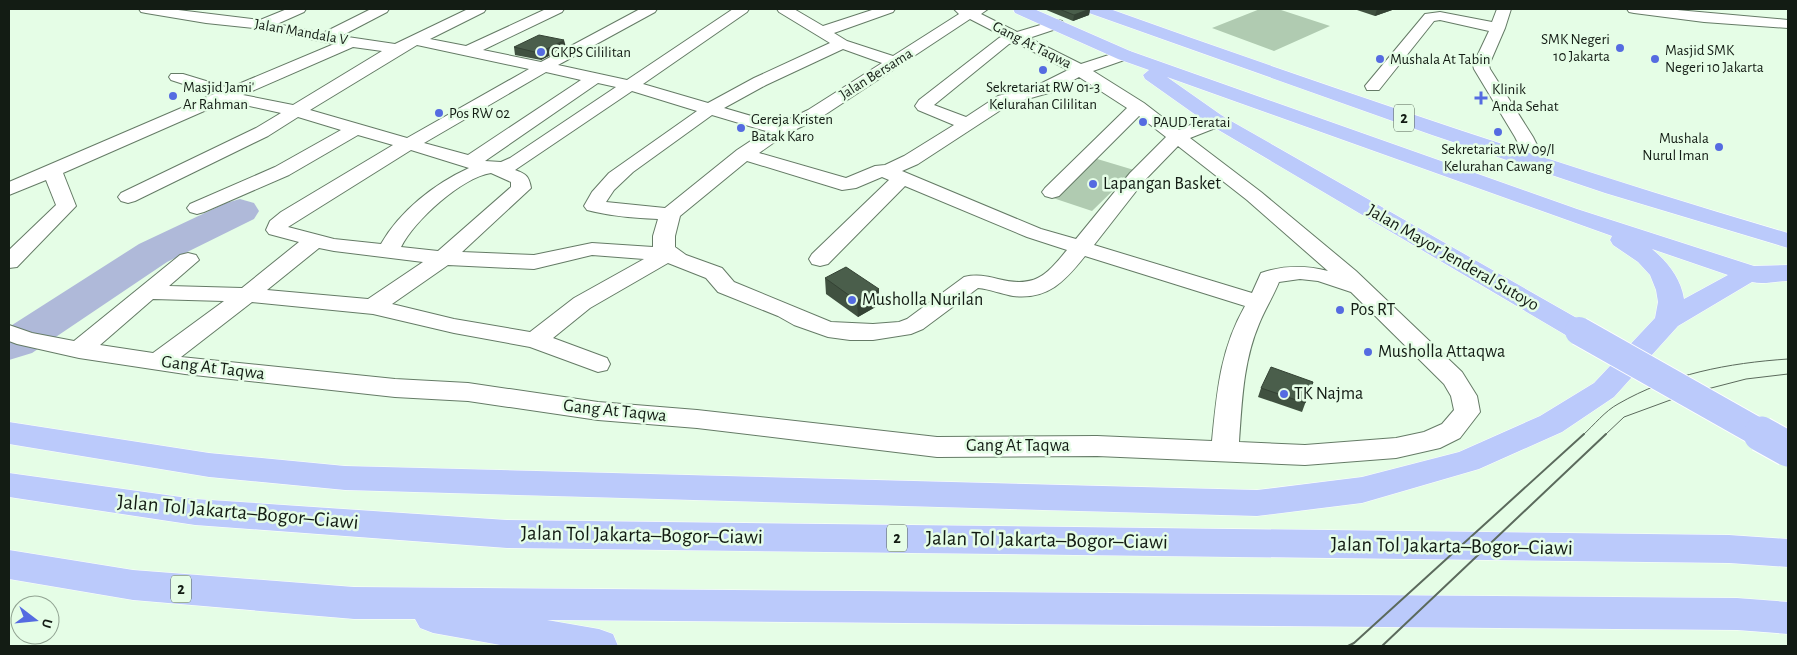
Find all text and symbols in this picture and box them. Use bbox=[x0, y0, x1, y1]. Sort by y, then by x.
street label: Jalan Mandala V bbox=[253, 16, 349, 48]
street label: Gang At Taqwa bbox=[990, 19, 1074, 71]
place label: SMK Negeri 10 Jakarta bbox=[1541, 32, 1610, 64]
marker: SMK Negeri 10 Jakarta bbox=[1614, 42, 1626, 54]
place label: Masjid SMK Negeri 10 Jakarta bbox=[1665, 43, 1764, 75]
place label: GKPS Cililitan bbox=[551, 45, 631, 60]
marker: GKPS Cililitan bbox=[535, 46, 547, 58]
street label: Jalan Bersama bbox=[837, 46, 915, 102]
place label: Mushala At Tabin bbox=[1390, 52, 1491, 67]
marker: Mushala At Tabin bbox=[1374, 53, 1386, 65]
marker: Masjid SMK Negeri 10 Jakarta bbox=[1649, 53, 1661, 65]
marker: Sekretariat RW 01-3 Kelurahan Cililitan bbox=[1037, 64, 1049, 76]
place label: Masjid Jami' Ar Rahman bbox=[183, 80, 254, 112]
place label: Sekretariat RW 01-3 Kelurahan Cililitan bbox=[986, 80, 1100, 112]
place label: Klinik Anda Sehat bbox=[1492, 82, 1559, 114]
marker: Masjid Jami' Ar Rahman bbox=[167, 90, 179, 102]
marker: Klinik Anda Sehat bbox=[1474, 91, 1488, 105]
road number: 2 bbox=[1394, 105, 1414, 132]
place label: Pos RW 02 bbox=[449, 106, 510, 121]
marker: Pos RW 02 bbox=[433, 107, 445, 119]
place label: Gereja Kristen Batak Karo bbox=[751, 112, 833, 144]
place label: PAUD Teratai bbox=[1153, 115, 1230, 130]
marker: PAUD Teratai bbox=[1137, 116, 1149, 128]
marker: Gereja Kristen Batak Karo bbox=[735, 122, 747, 134]
marker: Sekretariat RW 09/I Kelurahan Cawang bbox=[1492, 126, 1504, 138]
place label: Mushala Nurul Iman bbox=[1642, 131, 1709, 163]
marker: Mushala Nurul Iman bbox=[1713, 141, 1725, 153]
place label: Sekretariat RW 09/I Kelurahan Cawang bbox=[1441, 142, 1555, 174]
place label: Lapangan Basket bbox=[1103, 175, 1221, 193]
marker: Lapangan Basket bbox=[1087, 178, 1099, 190]
street label: Jalan Mayor Jenderal Sutoyo bbox=[1364, 201, 1542, 315]
place label: Musholla Nurilan bbox=[862, 291, 983, 309]
marker: Musholla Nurilan bbox=[846, 294, 858, 306]
place label: Pos RT bbox=[1350, 301, 1395, 319]
marker: Pos RT bbox=[1334, 304, 1346, 316]
place label: Musholla Attaqwa bbox=[1378, 343, 1505, 361]
marker: Musholla Attaqwa bbox=[1362, 346, 1374, 358]
street label: Gang At Taqwa bbox=[160, 353, 266, 383]
place label: TK Najma bbox=[1294, 385, 1363, 403]
marker: TK Najma bbox=[1278, 388, 1290, 400]
street label: Gang At Taqwa bbox=[562, 397, 668, 425]
street label: Gang At Taqwa bbox=[966, 437, 1070, 455]
street label: Jalan Tol Jakarta–Bogor–Ciawi bbox=[117, 491, 359, 533]
street label: Jalan Tol Jakarta–Bogor–Ciawi bbox=[521, 522, 763, 548]
road number: 2 bbox=[887, 524, 907, 552]
street label: Jalan Tol Jakarta–Bogor–Ciawi bbox=[926, 527, 1168, 553]
street label: Jalan Tol Jakarta–Bogor–Ciawi bbox=[1331, 533, 1573, 559]
road number: 2 bbox=[171, 576, 191, 602]
north arrow bbox=[10, 595, 60, 645]
text: U bbox=[39, 617, 54, 630]

